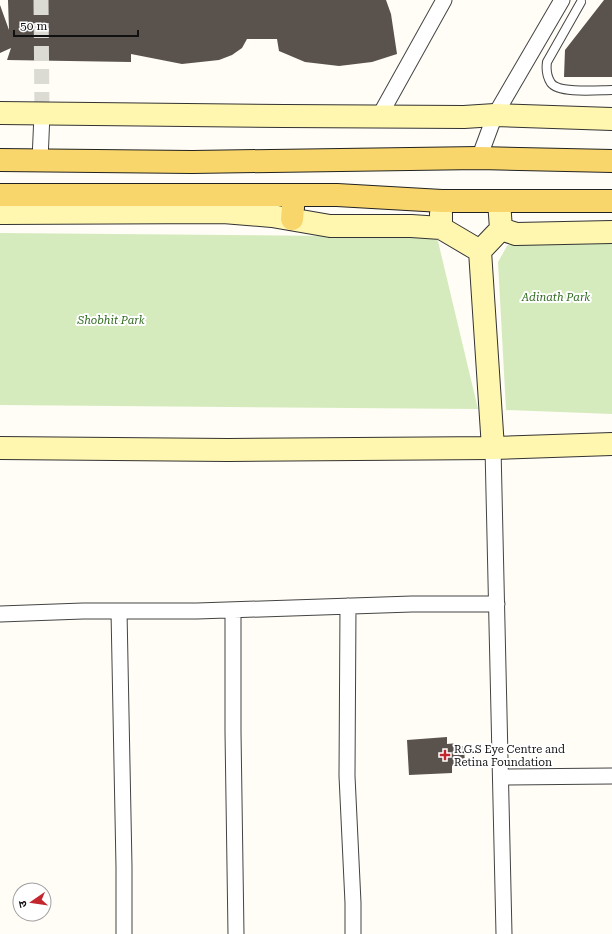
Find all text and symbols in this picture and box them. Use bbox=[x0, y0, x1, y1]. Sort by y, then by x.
scale bar bbox=[14, 12, 138, 38]
text: 50 m bbox=[20, 19, 47, 33]
park label: Adinath Park bbox=[521, 291, 590, 304]
park label: Shobhit Park bbox=[76, 314, 145, 327]
place label: R.G.S Eye Centre and Retina Foundation bbox=[454, 743, 565, 769]
marker: R.G.S Eye Centre and Retina Foundation bbox=[439, 749, 451, 761]
north arrow bbox=[12, 882, 52, 922]
text: उ bbox=[16, 899, 30, 909]

